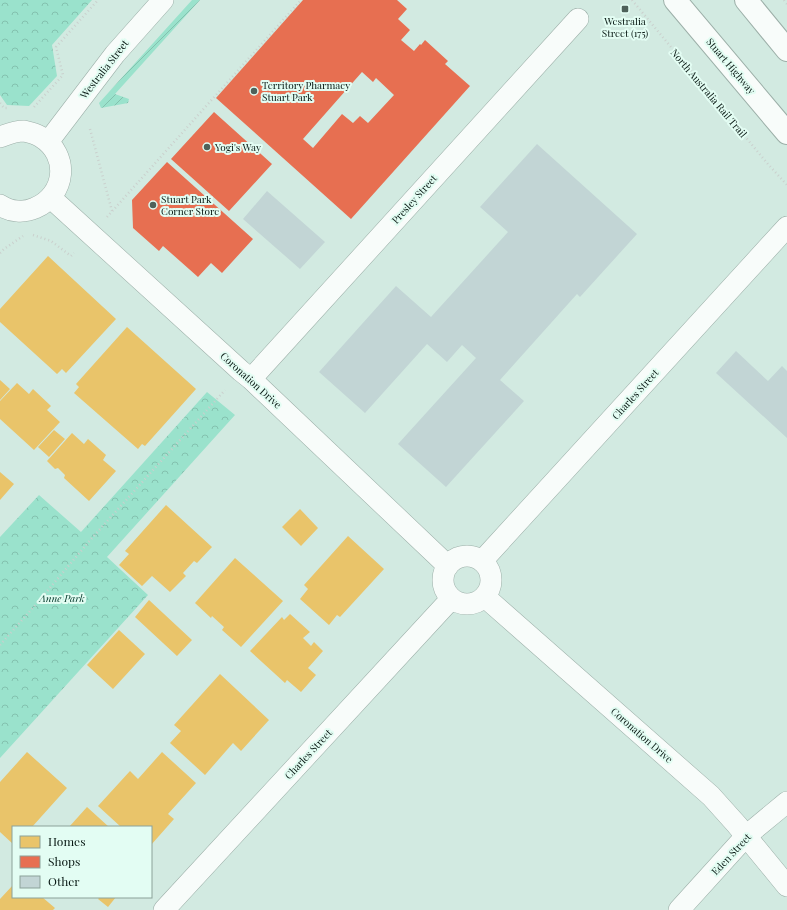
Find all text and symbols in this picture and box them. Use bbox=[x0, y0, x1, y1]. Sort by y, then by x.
marker: Westralia Street (175) bbox=[620, 4, 630, 14]
place label: Westralia Street (175) bbox=[602, 14, 648, 40]
street label: Stuart Highway bbox=[703, 35, 759, 97]
street label: Westralia Street bbox=[76, 36, 132, 102]
street label: North Australia Rail Trail bbox=[668, 46, 750, 140]
place label: Territory Pharmacy Stuart Park bbox=[262, 78, 350, 104]
marker: Territory Pharmacy Stuart Park bbox=[249, 86, 259, 96]
place label: Yogi's Way bbox=[214, 140, 261, 154]
marker: Yogi's Way bbox=[202, 142, 212, 152]
street label: Presley Street bbox=[388, 171, 440, 227]
place label: Stuart Park Corner Store bbox=[161, 192, 219, 218]
marker: Stuart Park Corner Store bbox=[148, 200, 158, 210]
street label: Coronation Drive bbox=[217, 349, 285, 411]
street label: Charles Street bbox=[609, 365, 662, 422]
park label: Anne Park bbox=[38, 591, 85, 605]
street label: Coronation Drive bbox=[608, 704, 676, 766]
street label: Charles Street bbox=[281, 726, 335, 782]
legend bbox=[12, 826, 152, 898]
street label: Eden Street bbox=[708, 830, 754, 878]
text: Homes bbox=[48, 833, 86, 849]
text: Shops bbox=[48, 853, 80, 869]
text: Other bbox=[48, 873, 80, 889]

